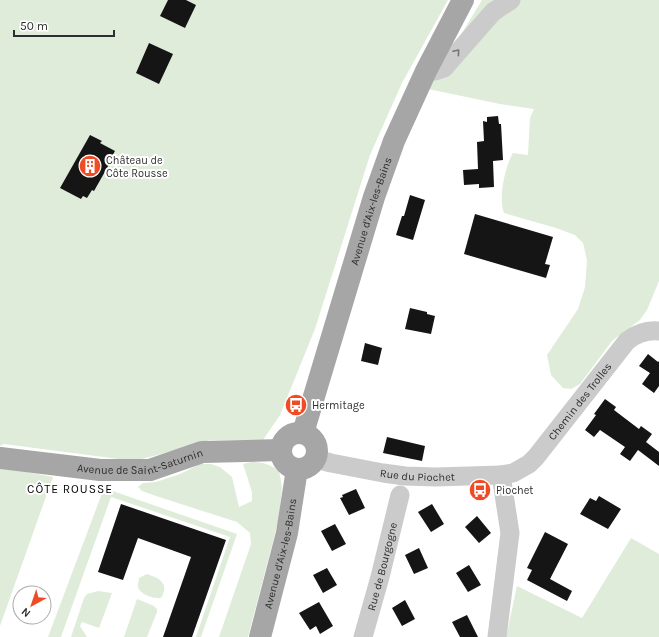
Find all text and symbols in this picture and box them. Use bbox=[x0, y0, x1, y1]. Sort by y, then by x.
scale bar bbox=[14, 12, 114, 38]
text: 50 m bbox=[20, 19, 48, 33]
one-way arrow bbox=[452, 50, 459, 57]
building icon: Château de Côte Rousse bbox=[77, 153, 103, 179]
place label: Château de Côte Rousse bbox=[106, 154, 168, 180]
street label: Avenue d'Aix-les-Bains bbox=[348, 155, 395, 267]
street label: Chemin des Trolles bbox=[546, 360, 615, 443]
bus stop icon: Hermitage bbox=[283, 392, 309, 418]
place label: Hermitage bbox=[312, 399, 365, 412]
street label: Avenue de Saint-Saturnin bbox=[76, 446, 205, 478]
street label: Rue du Piochet bbox=[379, 467, 455, 484]
bus stop icon: Piochet bbox=[467, 477, 493, 503]
district label: CÔTE ROUSSE bbox=[27, 482, 113, 496]
place label: Piochet bbox=[496, 484, 533, 497]
street label: Avenue d'Aix-les-Bains bbox=[262, 497, 299, 610]
street label: Rue de Bourgogne bbox=[365, 521, 400, 612]
north arrow bbox=[12, 585, 52, 625]
text: N bbox=[19, 605, 33, 620]

